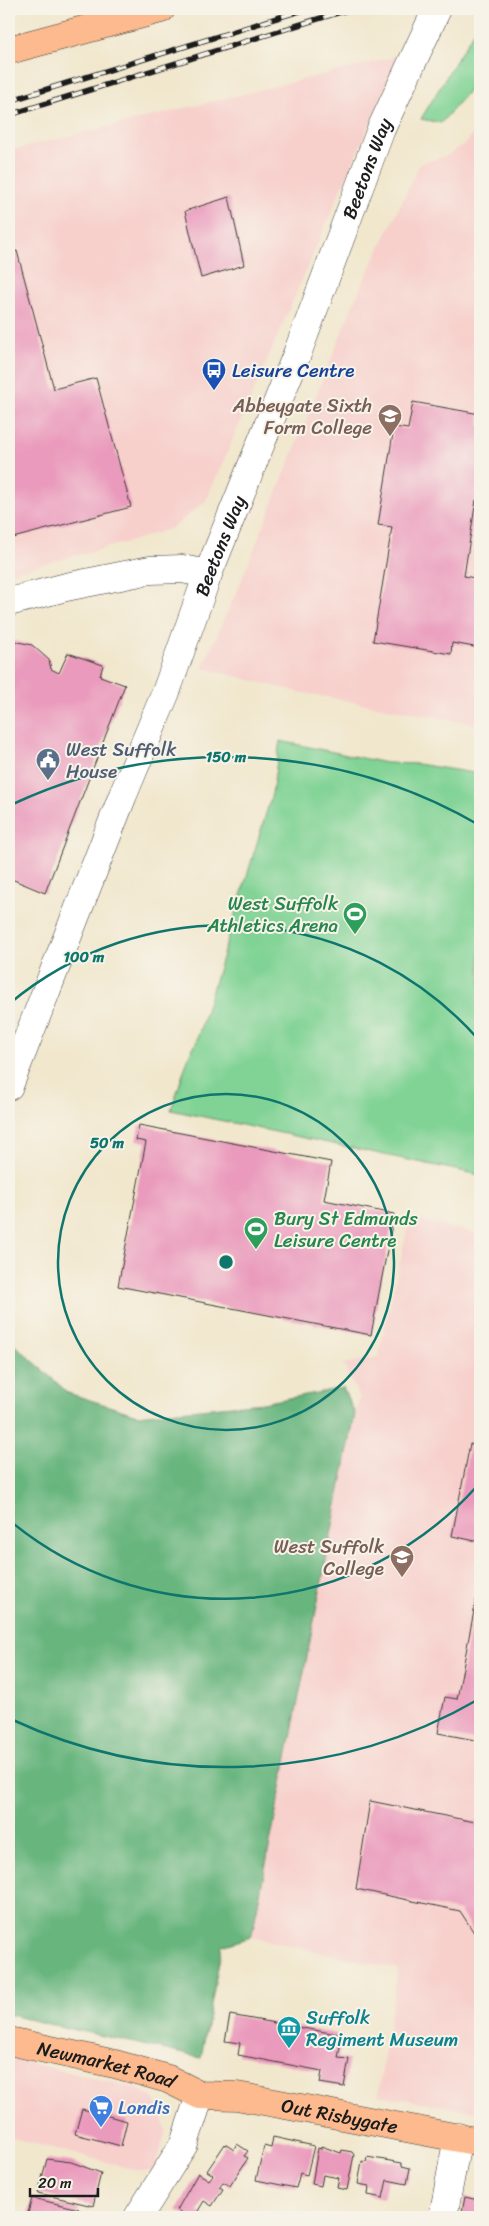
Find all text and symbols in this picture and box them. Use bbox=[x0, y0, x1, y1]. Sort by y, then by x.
street label: Beetons Way bbox=[333, 112, 401, 224]
place label: Leisure Centre bbox=[232, 354, 354, 387]
bus stop icon: Leisure Centre bbox=[201, 357, 227, 391]
place label: Abbeygate Sixth Form College bbox=[232, 389, 372, 444]
school or university icon: Abbeygate Sixth Form College bbox=[377, 403, 403, 437]
street label: Beetons Way bbox=[185, 490, 255, 601]
place label: West Suffolk House bbox=[66, 733, 177, 788]
text: 150 m bbox=[206, 744, 247, 770]
public building icon: West Suffolk House bbox=[35, 747, 61, 781]
place label: West Suffolk Athletics Arena bbox=[206, 887, 339, 942]
sports icon: West Suffolk Athletics Arena bbox=[342, 901, 368, 935]
text: 100 m bbox=[64, 944, 105, 970]
text: 50 m bbox=[90, 1130, 125, 1156]
place label: Bury St Edmunds Leisure Centre bbox=[274, 1202, 418, 1257]
sports icon: Bury St Edmunds Leisure Centre bbox=[243, 1216, 269, 1250]
centre of rings bbox=[217, 1253, 235, 1271]
place label: West Suffolk College bbox=[274, 1530, 385, 1585]
school or university icon: West Suffolk College bbox=[389, 1544, 415, 1578]
place label: Suffolk Regiment Museum bbox=[306, 2001, 458, 2056]
museum icon: Suffolk Regiment Museum bbox=[276, 2015, 302, 2049]
street label: Newmarket Road bbox=[34, 2032, 183, 2098]
street label: Out Risbygate bbox=[279, 2089, 401, 2143]
place label: Londis bbox=[118, 2091, 170, 2124]
supermarket icon: Londis bbox=[88, 2094, 114, 2128]
scale bar bbox=[30, 2166, 98, 2198]
text: 20 m bbox=[38, 2170, 72, 2196]

